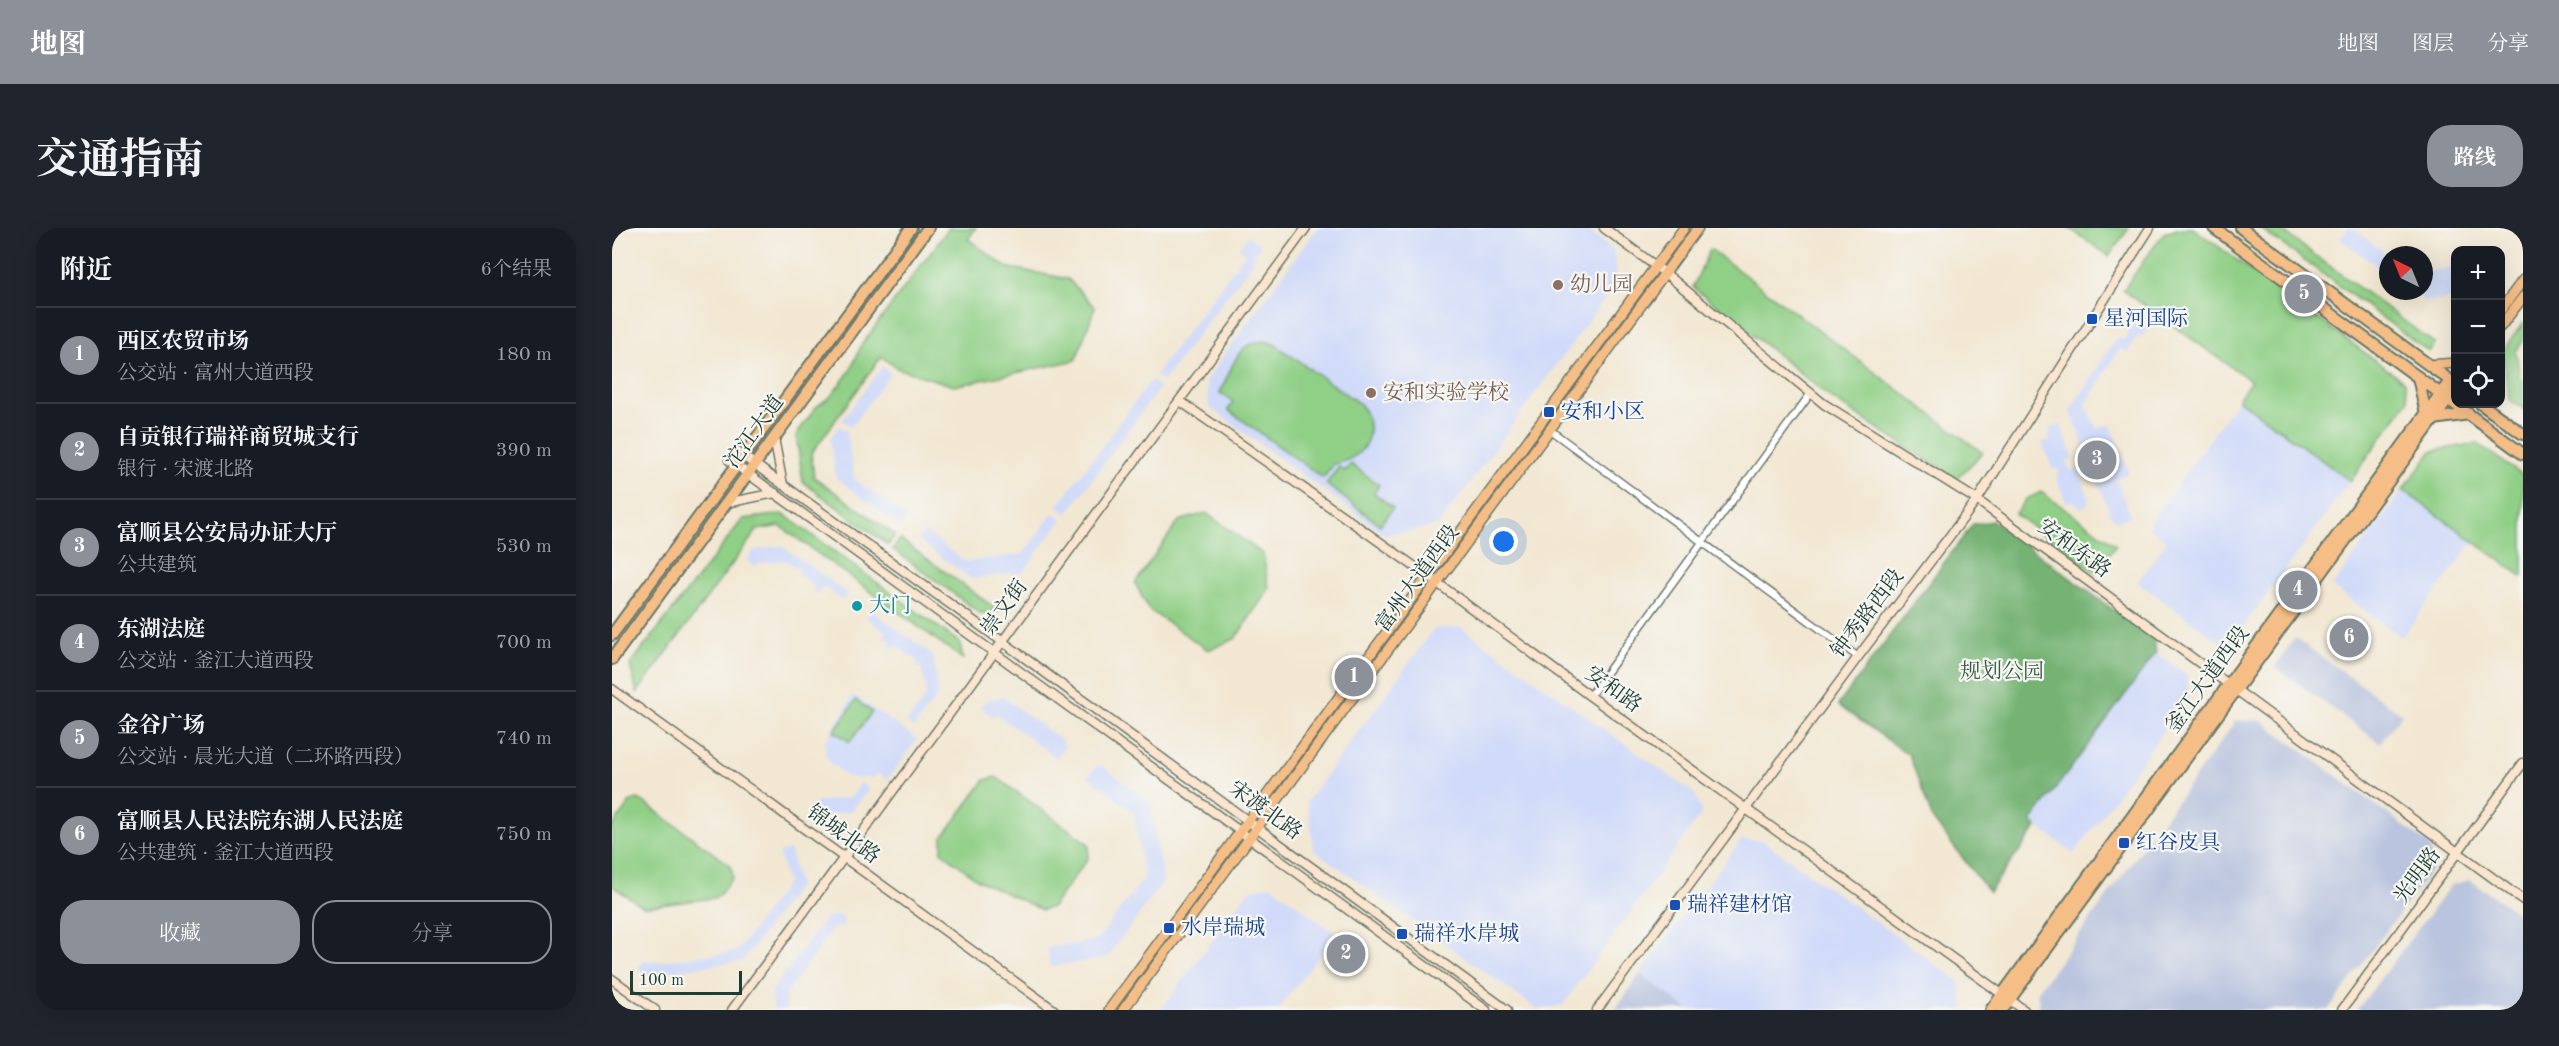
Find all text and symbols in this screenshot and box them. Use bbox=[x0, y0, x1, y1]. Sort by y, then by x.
text: 地图 bbox=[30, 32, 86, 60]
text: 地图 bbox=[2337, 34, 2379, 55]
text: 图层 bbox=[2412, 34, 2454, 55]
text: 分享 bbox=[2487, 34, 2529, 55]
button: 路线 bbox=[2427, 125, 2523, 187]
text: 交通指南 bbox=[36, 141, 204, 183]
north arrow bbox=[2379, 246, 2433, 300]
map controls bbox=[2451, 246, 2505, 408]
button: + bbox=[2451, 246, 2505, 300]
text: 附近 bbox=[60, 258, 112, 284]
text: 6个结果 bbox=[480, 260, 552, 280]
pin: 5 bbox=[2284, 272, 2324, 316]
place label: 幼儿园 bbox=[1570, 273, 1633, 296]
marker: 幼儿园 bbox=[1551, 278, 1565, 292]
button: − bbox=[2451, 300, 2505, 354]
place label: 星河国际 bbox=[2104, 307, 2188, 330]
marker: 星河国际 bbox=[2085, 312, 2099, 326]
text: 西区农贸市场 bbox=[117, 331, 249, 353]
text: 1 bbox=[74, 345, 85, 365]
text: 180 m bbox=[496, 345, 552, 365]
button: locate bbox=[2451, 354, 2505, 408]
text: 公交站 · 富州大道西段 bbox=[117, 364, 314, 384]
place label: 安和实验学校 bbox=[1383, 381, 1509, 404]
marker: 安和实验学校 bbox=[1364, 386, 1378, 400]
street label: 沱江大道 bbox=[720, 391, 788, 472]
place label: 安和小区 bbox=[1561, 400, 1645, 423]
marker: 安和小区 bbox=[1542, 405, 1556, 419]
text: 自贡银行瑞祥商贸城支行 bbox=[117, 427, 359, 449]
pin: 3 bbox=[2078, 438, 2116, 482]
text: 2 bbox=[74, 441, 85, 461]
text: 390 m bbox=[496, 441, 552, 461]
text: 银行 · 宋渡北路 bbox=[117, 460, 254, 480]
street label: 安和东路 bbox=[2034, 514, 2115, 582]
street label: 富州大道西段 bbox=[1371, 521, 1464, 636]
text: 富顺县公安局办证大厅 bbox=[117, 523, 337, 545]
your location bbox=[1489, 527, 1518, 556]
text: 3 bbox=[74, 537, 85, 557]
text: 530 m bbox=[496, 537, 552, 557]
text: 公共建筑 bbox=[117, 556, 197, 576]
street label: 钟秀路西段 bbox=[1826, 565, 1908, 662]
pin: 4 bbox=[2278, 568, 2318, 613]
street label: 崇文街 bbox=[976, 575, 1032, 640]
place label: 大门 bbox=[869, 594, 911, 617]
marker: 大门 bbox=[850, 599, 864, 613]
pin: 6 bbox=[2330, 616, 2368, 660]
text: 东湖法庭 bbox=[117, 619, 205, 641]
street label: 釜江大道西段 bbox=[2161, 622, 2254, 737]
text: 4 bbox=[74, 633, 85, 653]
text: 700 m bbox=[496, 633, 552, 653]
text: 公交站 · 釜江大道西段 bbox=[117, 652, 314, 672]
pin: 1 bbox=[1334, 654, 1374, 700]
park label: 规划公园 bbox=[1960, 659, 2044, 683]
street label: 安和路 bbox=[1581, 661, 1646, 717]
text: 金谷广场 bbox=[117, 715, 205, 737]
text: 5 bbox=[74, 729, 85, 749]
text: 740 m bbox=[496, 729, 552, 749]
text: 公交站 · 晨光大道（二环路西段） bbox=[117, 748, 414, 768]
street label: 宋渡北路 bbox=[1225, 776, 1306, 844]
street label: 锦城北路 bbox=[803, 800, 884, 868]
text: 富顺县人民法院东湖人民法庭 bbox=[117, 811, 403, 833]
text: 6 bbox=[74, 825, 85, 845]
text: 750 m bbox=[496, 825, 552, 845]
place label: 红谷皮具 bbox=[2136, 831, 2220, 854]
marker: 红谷皮具 bbox=[2117, 836, 2131, 850]
street label: 光明路 bbox=[2389, 843, 2445, 908]
text: 公共建筑 · 釜江大道西段 bbox=[117, 844, 334, 864]
place label: 瑞祥建材馆 bbox=[1687, 893, 1792, 916]
marker: 瑞祥建材馆 bbox=[1668, 898, 1682, 912]
button: 收藏 bbox=[60, 900, 300, 964]
button: 分享 bbox=[312, 900, 552, 964]
place label: 水岸瑞城 bbox=[1181, 916, 1265, 939]
marker: 水岸瑞城 bbox=[1162, 921, 1176, 935]
place label: 瑞祥水岸城 bbox=[1414, 922, 1519, 945]
marker: 瑞祥水岸城 bbox=[1395, 927, 1409, 941]
pin: 2 bbox=[1326, 932, 1366, 976]
scale bar bbox=[630, 968, 742, 996]
text: 100 m bbox=[639, 973, 684, 989]

